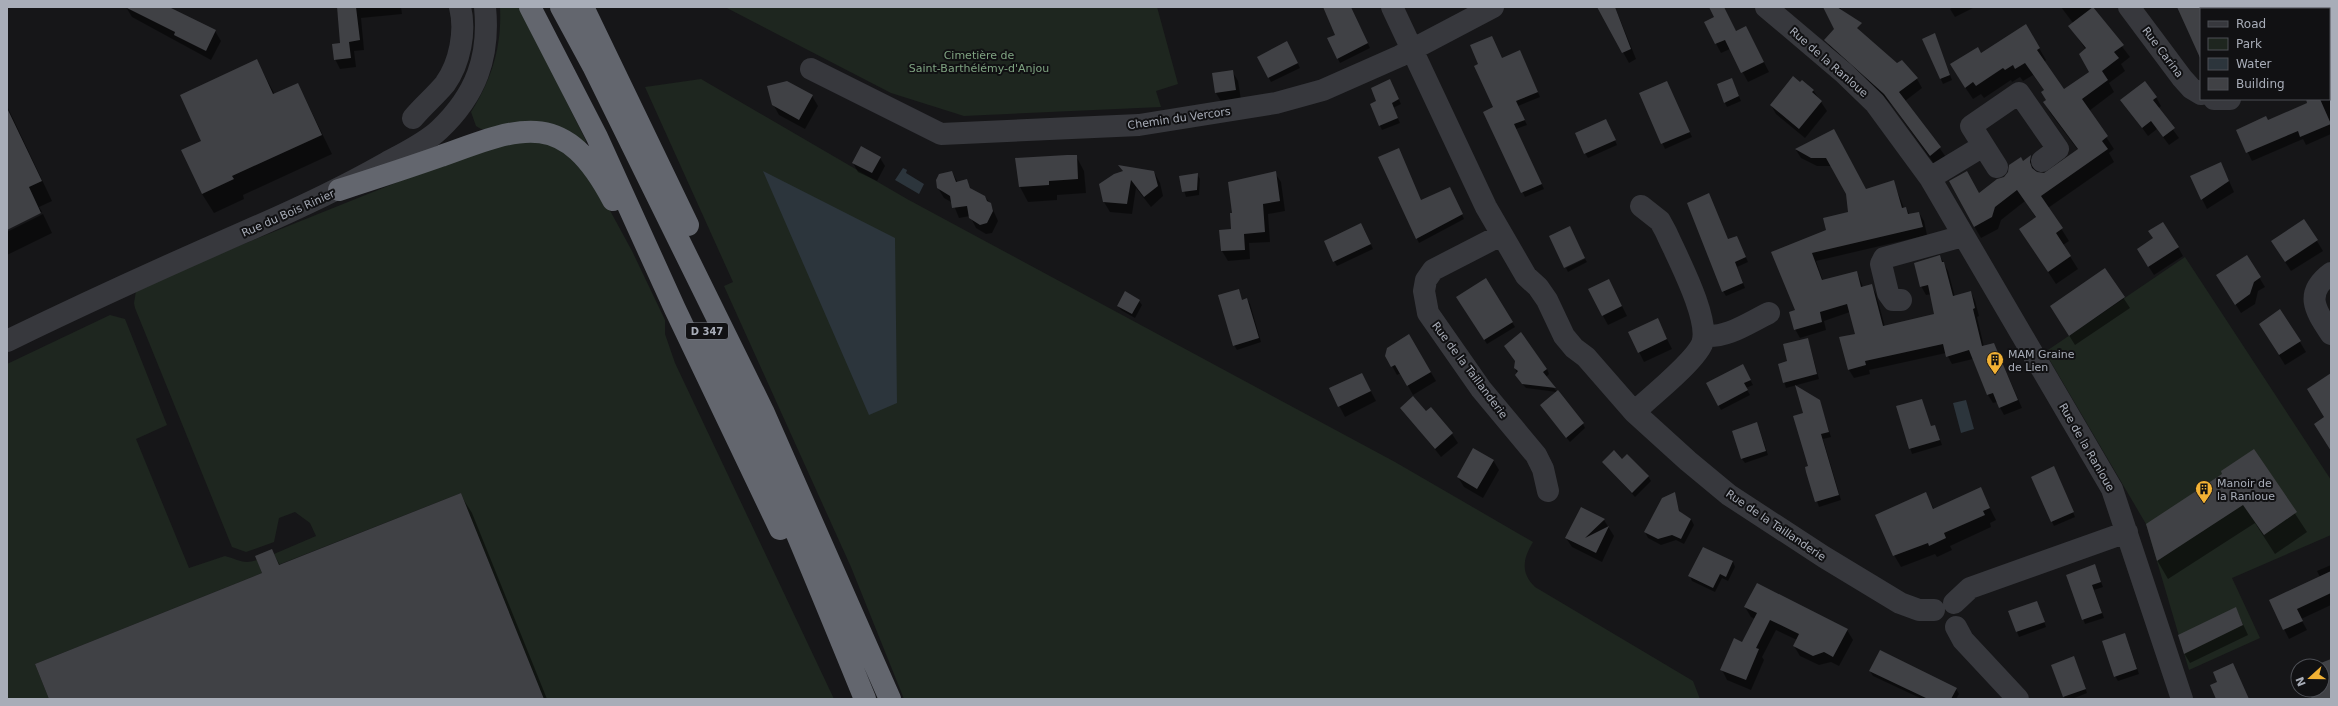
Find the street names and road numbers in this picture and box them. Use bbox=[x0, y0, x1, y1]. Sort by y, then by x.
street label: Rue Carina bbox=[2139, 24, 2186, 80]
street label: Rue de la Ranloue bbox=[1787, 25, 1871, 100]
street label: Chemin du Vercors bbox=[1127, 105, 1232, 132]
street label: Rue du Bois Rinier bbox=[240, 187, 337, 240]
street label: Rue de la Taillanderie bbox=[1429, 319, 1510, 421]
road number: D 347 bbox=[686, 323, 728, 339]
street label: Rue de la Ranloue bbox=[2056, 401, 2117, 494]
street label: Rue de la Taillanderie bbox=[1723, 487, 1828, 564]

